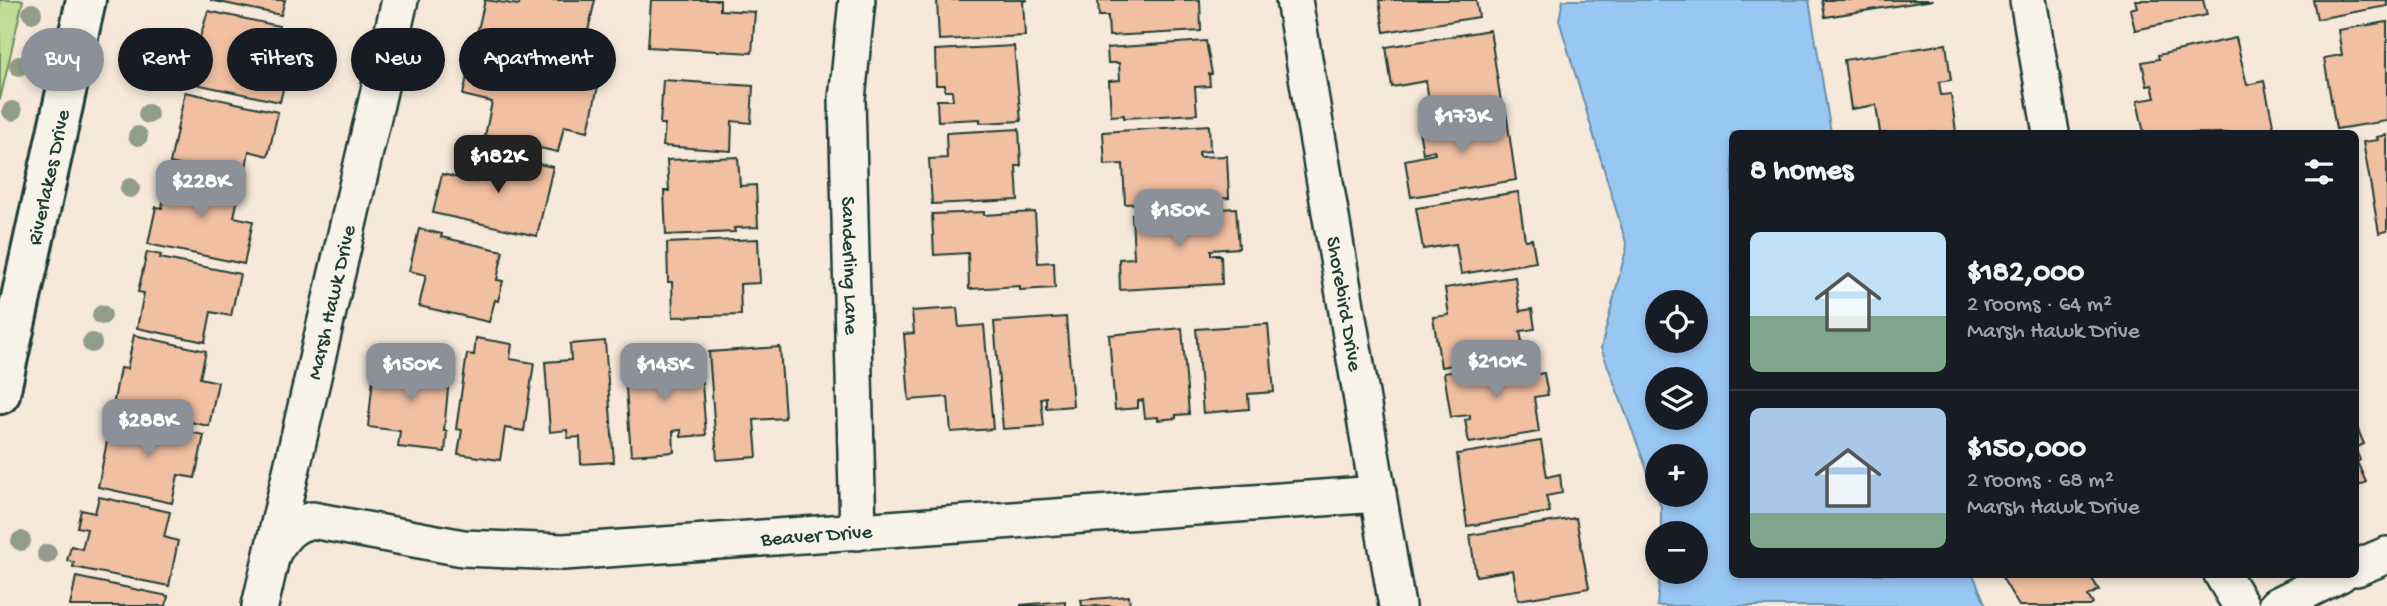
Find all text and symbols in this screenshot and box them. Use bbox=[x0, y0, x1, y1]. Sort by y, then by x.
chip: Buy bbox=[21, 28, 104, 91]
chip: Rent bbox=[118, 28, 213, 91]
chip: Filters bbox=[227, 28, 337, 91]
chip: New bbox=[351, 28, 445, 91]
chip: Apartment bbox=[459, 28, 616, 91]
pin: $173K bbox=[1413, 96, 1511, 155]
text: $173K bbox=[1434, 104, 1490, 131]
street label: Riverlakes Drive bbox=[24, 107, 78, 248]
pin: $182K bbox=[449, 136, 547, 195]
text: $182K bbox=[470, 144, 526, 171]
icon: filters bbox=[2300, 153, 2338, 191]
text: 8 homes bbox=[1750, 155, 1853, 190]
pin: $228K bbox=[152, 160, 250, 220]
text: $228K bbox=[172, 169, 230, 196]
pin: $150K bbox=[1130, 190, 1228, 249]
street label: Sanderling Lane bbox=[833, 196, 862, 336]
text: $150K bbox=[1150, 198, 1208, 225]
street label: Marsh Hawk Drive bbox=[304, 222, 364, 382]
street label: Shorebird Drive bbox=[1318, 235, 1366, 375]
text: $182,000 bbox=[1967, 257, 2084, 292]
icon: home bbox=[1806, 260, 1890, 344]
map controls bbox=[1645, 290, 1708, 584]
button: locate bbox=[1645, 290, 1708, 353]
text: 2 rooms · 64 m² bbox=[1967, 292, 2112, 319]
text: Marsh Hawk Drive bbox=[1967, 319, 2140, 346]
pin: $210K bbox=[1447, 340, 1545, 400]
pin: $150K bbox=[362, 344, 460, 403]
pin: $145K bbox=[615, 344, 713, 403]
text: $210K bbox=[1468, 349, 1524, 376]
text: $150K bbox=[382, 352, 440, 379]
text: $145K bbox=[636, 352, 692, 379]
button: layers bbox=[1645, 367, 1708, 430]
pin: $288K bbox=[99, 400, 197, 459]
text: $288K bbox=[118, 408, 178, 435]
text: $150,000 bbox=[1967, 433, 2086, 468]
icon: home bbox=[1806, 436, 1890, 520]
button: + bbox=[1645, 444, 1708, 507]
text: 2 rooms · 68 m² bbox=[1967, 468, 2114, 495]
text: Marsh Hawk Drive bbox=[1967, 495, 2140, 522]
street label: Beaver Drive bbox=[759, 521, 874, 554]
button: − bbox=[1645, 521, 1708, 584]

